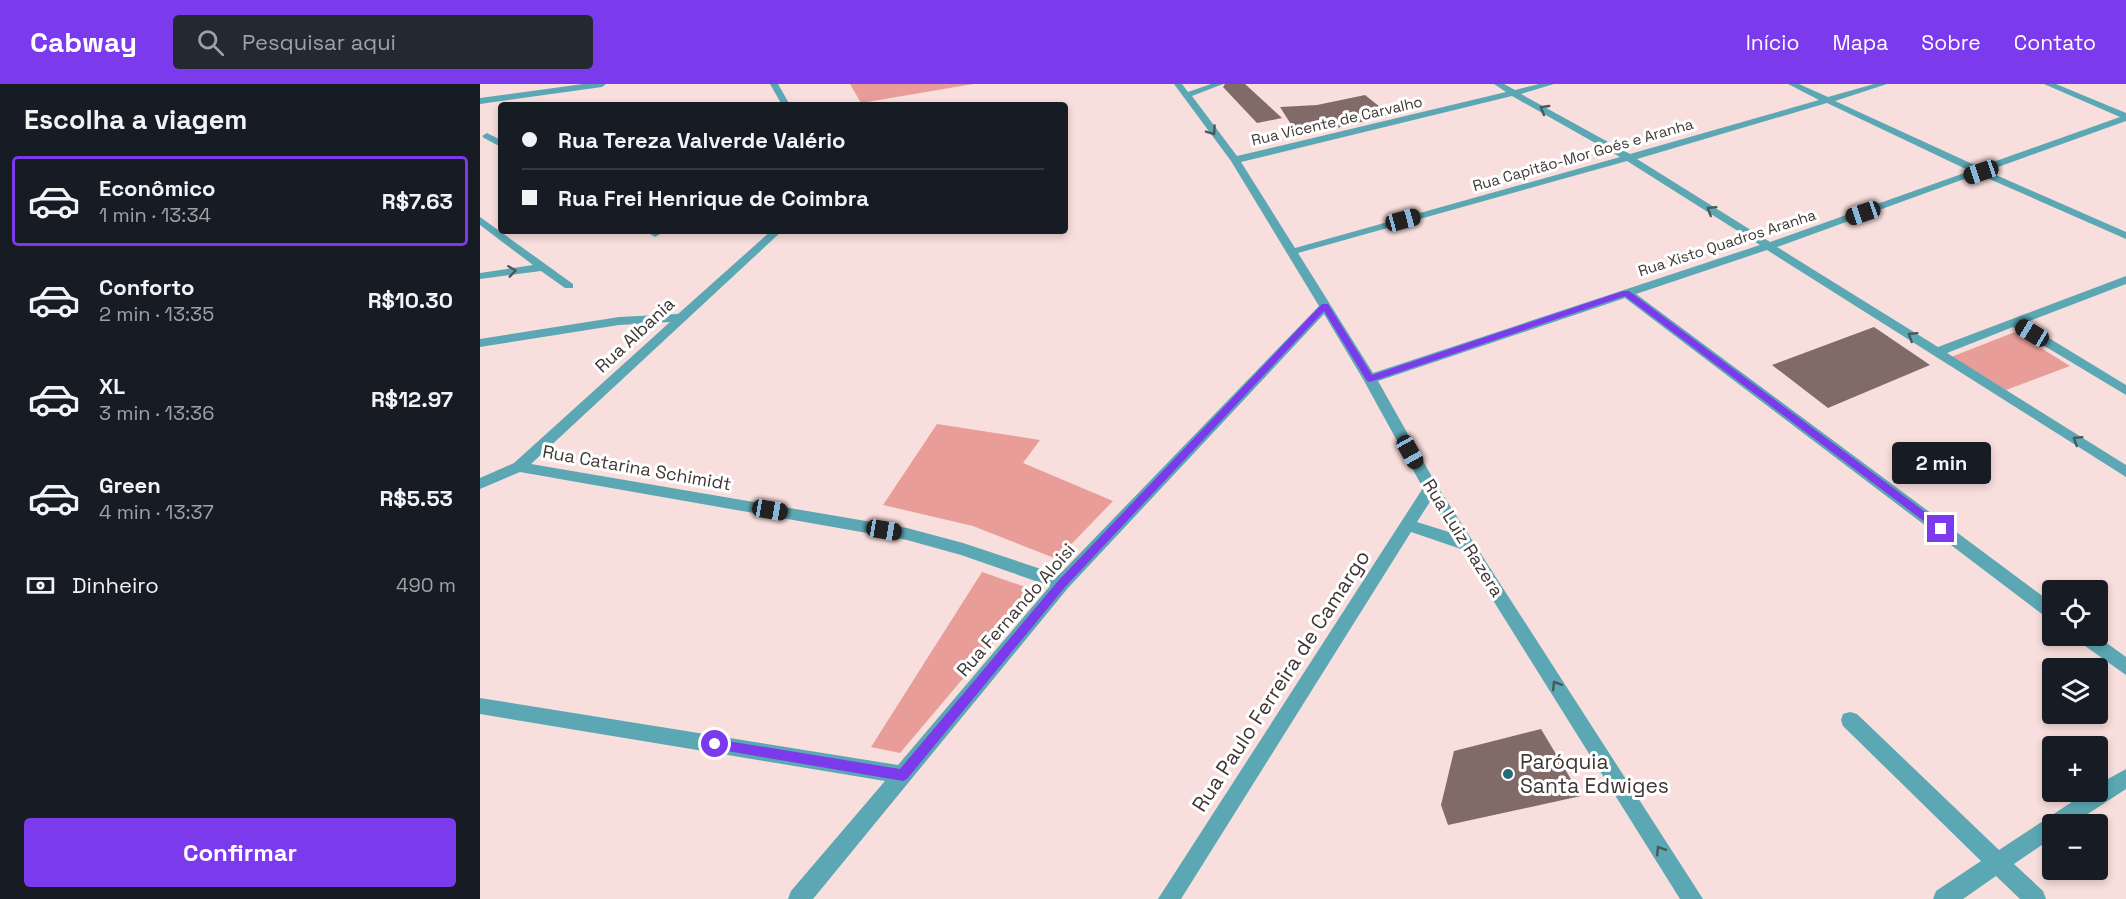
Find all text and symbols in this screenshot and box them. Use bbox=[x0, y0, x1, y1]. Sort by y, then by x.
search box bbox=[173, 15, 593, 69]
text: Cabway bbox=[30, 24, 137, 60]
icon: search bbox=[194, 26, 227, 59]
text: Pesquisar aqui bbox=[242, 28, 396, 56]
text: Início bbox=[1746, 29, 1799, 56]
text: Mapa bbox=[1832, 29, 1888, 56]
text: Sobre bbox=[1921, 29, 1981, 56]
text: Contato bbox=[2014, 29, 2096, 56]
street label: Rua Vicente de Carvalho bbox=[1249, 92, 1424, 149]
text: Escolha a viagem bbox=[24, 102, 247, 137]
one-way arrow bbox=[1540, 105, 1550, 116]
street label: Rua Capitão-Mor Goés e Aranha bbox=[1470, 114, 1696, 195]
one-way arrow bbox=[1205, 125, 1216, 136]
text: Rua Tereza Valverde Valério bbox=[558, 126, 845, 154]
car bbox=[1961, 158, 2001, 186]
icon: car bbox=[27, 174, 81, 228]
text: Econômico bbox=[99, 174, 216, 202]
text: Rua Frei Henrique de Coimbra bbox=[558, 184, 869, 212]
text: R$7.63 bbox=[382, 187, 453, 215]
car bbox=[1843, 199, 1883, 227]
text: 1 min · 13:34 bbox=[99, 202, 211, 228]
street label: Rua Xisto Quadros Aranha bbox=[1636, 205, 1819, 280]
one-way arrow bbox=[1707, 205, 1717, 217]
car bbox=[1383, 207, 1423, 233]
one-way arrow bbox=[507, 266, 516, 278]
icon: car bbox=[27, 273, 81, 327]
text: Conforto bbox=[99, 273, 194, 301]
text: R$10.30 bbox=[368, 286, 453, 314]
street label: Rua Albania bbox=[590, 292, 679, 377]
text: 2 min · 13:35 bbox=[99, 301, 214, 327]
car bbox=[2012, 316, 2052, 350]
one-way arrow bbox=[1908, 331, 1918, 343]
icon: car bbox=[27, 372, 81, 426]
text: XL bbox=[99, 372, 125, 400]
text: R$12.97 bbox=[371, 385, 453, 413]
text: 3 min · 13:36 bbox=[99, 400, 214, 426]
car bbox=[1393, 432, 1427, 472]
one-way arrow bbox=[2072, 437, 2083, 448]
street label: Rua Catarina Schimidt bbox=[541, 440, 733, 495]
callout: 2 min bbox=[1892, 442, 1990, 484]
text: 2 min bbox=[1916, 450, 1967, 476]
icon: car bbox=[27, 471, 81, 525]
text: Green bbox=[99, 471, 161, 499]
street label: Rua Luiz Razera bbox=[1418, 474, 1509, 601]
text: R$5.53 bbox=[379, 484, 453, 512]
car bbox=[751, 498, 789, 522]
text: 4 min · 13:37 bbox=[99, 499, 214, 525]
route end bbox=[1927, 515, 1954, 542]
car bbox=[865, 518, 903, 542]
street label: Rua Fernando Aloisi bbox=[951, 538, 1080, 681]
street label: Rua Paulo Ferreira de Camargo bbox=[1186, 545, 1375, 817]
icon: cash bbox=[24, 569, 57, 602]
text: Dinheiro bbox=[72, 571, 159, 599]
text: 490 m bbox=[396, 572, 456, 598]
map controls bbox=[2042, 580, 2108, 880]
button: locate bbox=[2042, 580, 2108, 646]
button: layers bbox=[2042, 658, 2108, 724]
one-way arrow bbox=[1551, 681, 1563, 691]
route start bbox=[701, 730, 728, 757]
button: + bbox=[2042, 736, 2108, 802]
place label: Paróquia Santa Edwiges bbox=[1520, 748, 1669, 799]
marker: Paróquia Santa Edwiges bbox=[1501, 767, 1515, 781]
button: − bbox=[2042, 814, 2108, 880]
button: Confirmar bbox=[24, 818, 456, 887]
one-way arrow bbox=[1656, 846, 1668, 856]

